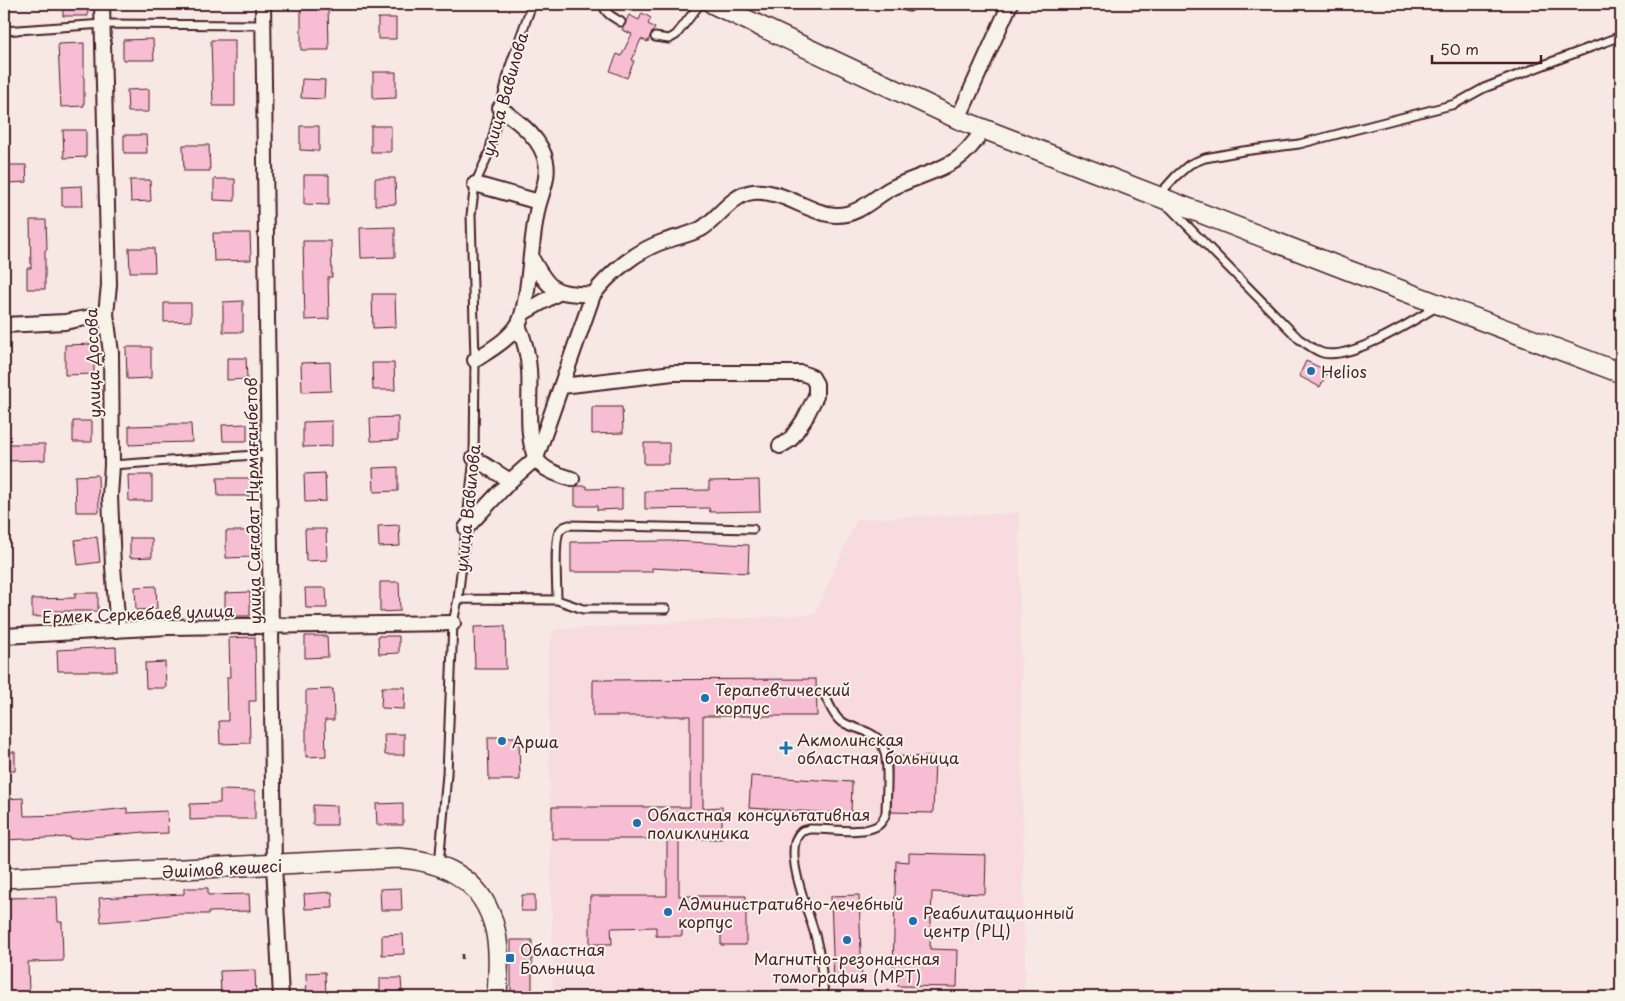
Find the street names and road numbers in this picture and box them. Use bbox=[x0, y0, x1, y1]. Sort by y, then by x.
street label: улица Вавилова bbox=[475, 29, 533, 159]
street label: улица Досова bbox=[78, 308, 106, 418]
street label: улица Сағадат Нұрмағанбетов bbox=[238, 377, 266, 625]
street label: улица Вавилова bbox=[448, 443, 486, 573]
street label: Ермек Серкебаев улица bbox=[42, 598, 234, 628]
street label: Әшімов көшесі bbox=[161, 853, 283, 883]

